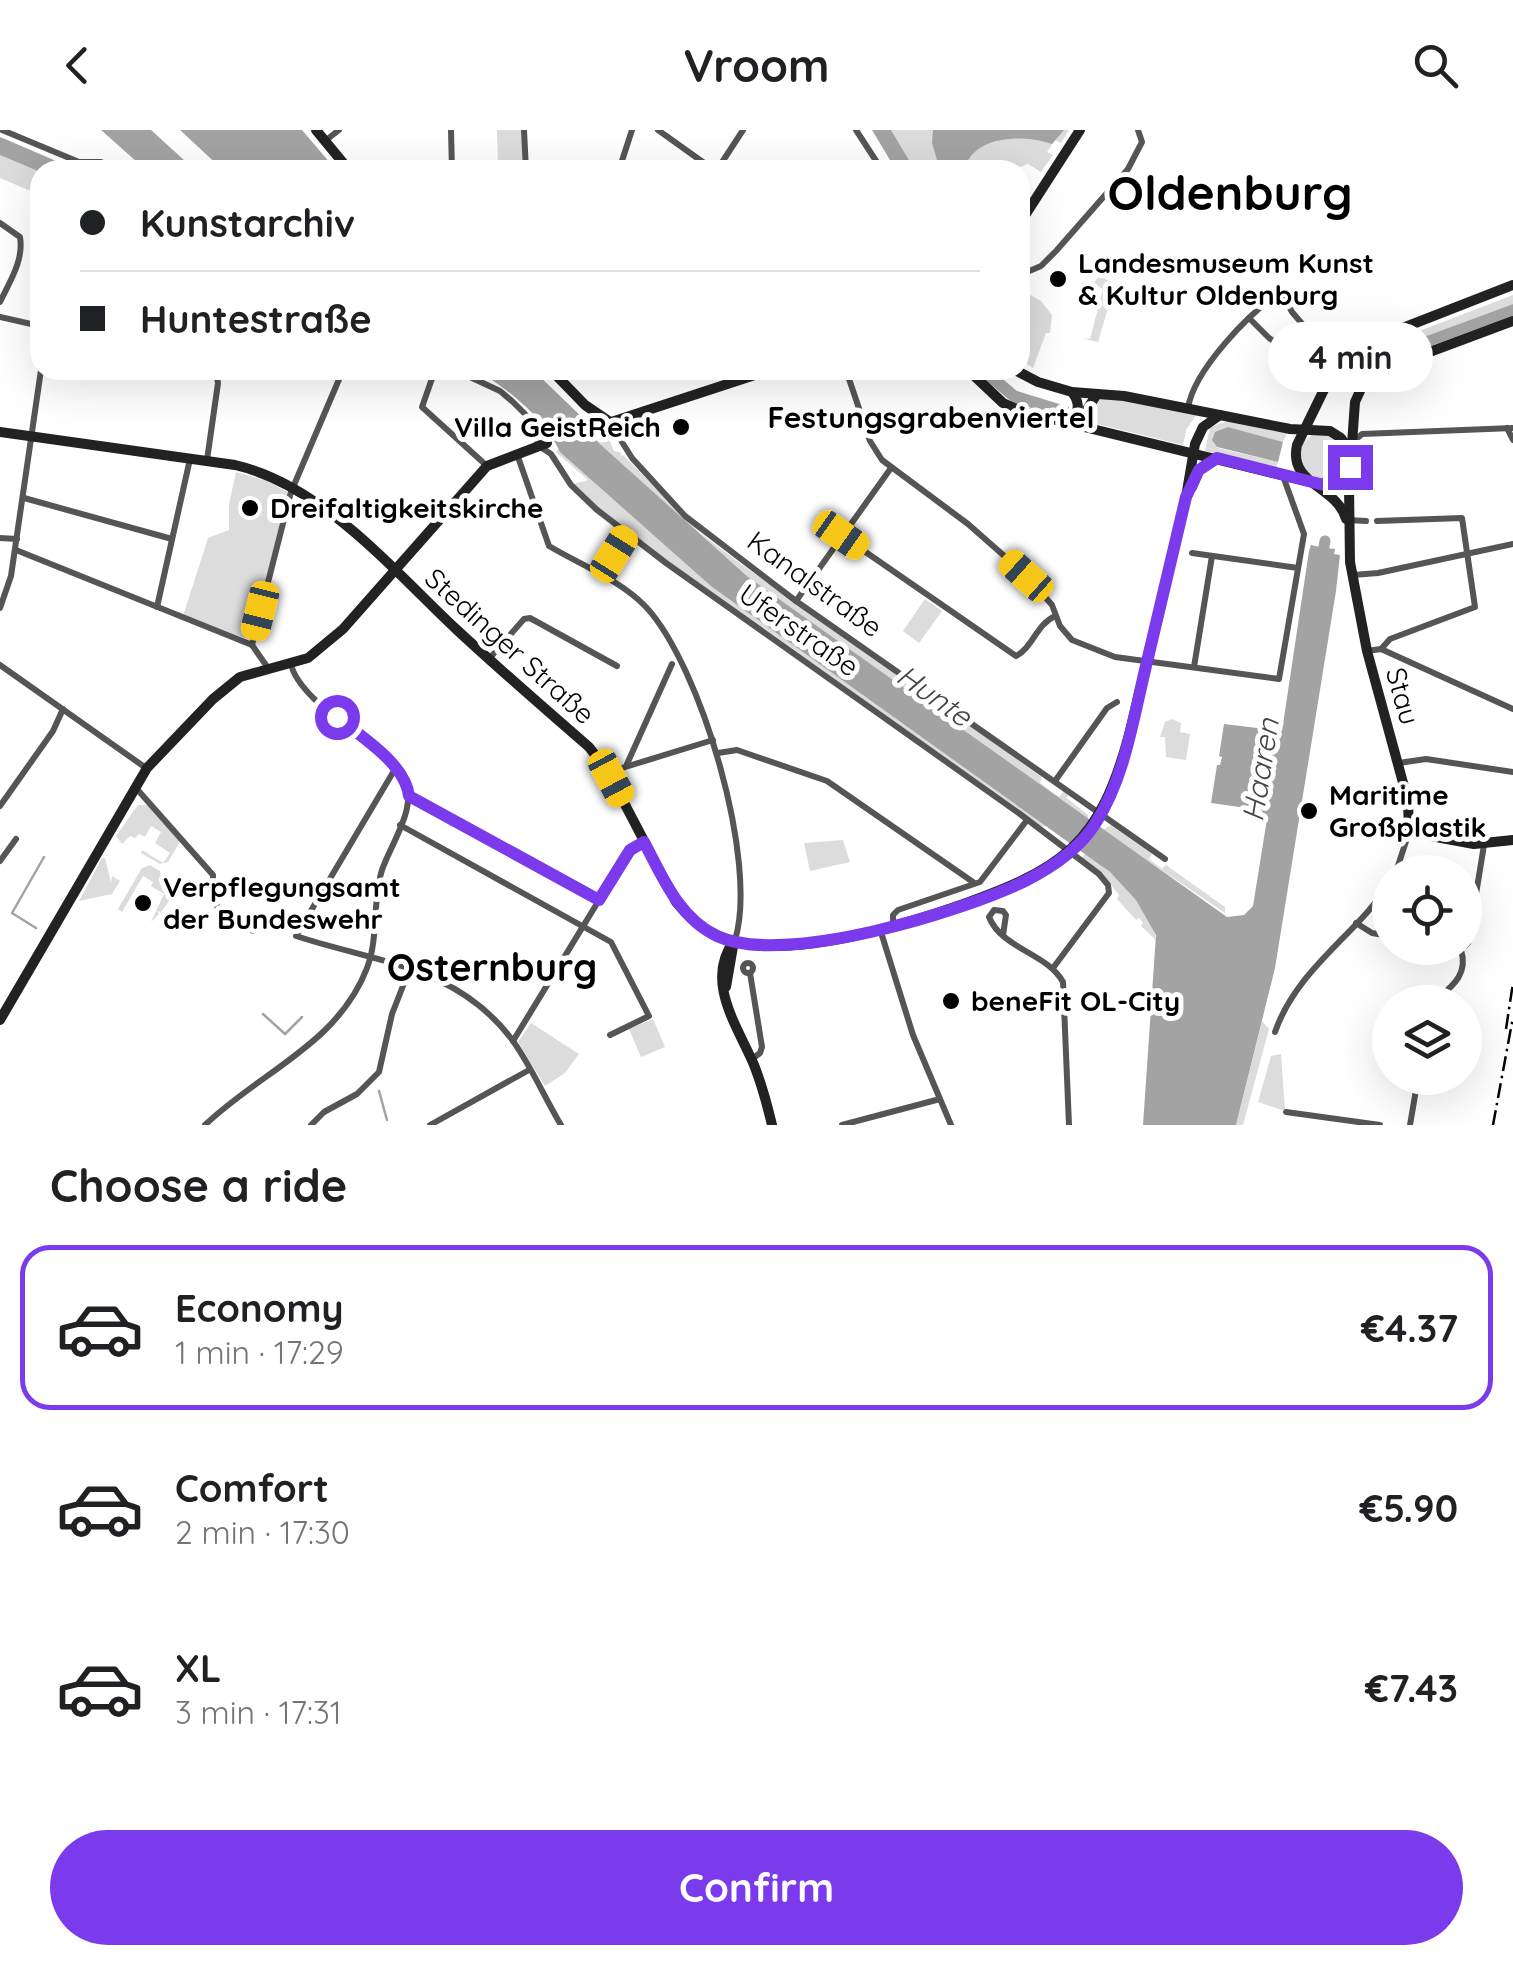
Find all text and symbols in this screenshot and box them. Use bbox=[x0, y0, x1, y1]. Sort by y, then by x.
text: Vroom bbox=[683, 37, 830, 93]
icon: back bbox=[50, 38, 105, 93]
icon: search bbox=[1408, 38, 1463, 93]
district label: Oldenburg bbox=[1107, 162, 1353, 222]
text: Kunstarchiv bbox=[140, 199, 355, 247]
place label: Landesmuseum Kunst & Kultur Oldenburg bbox=[1078, 245, 1374, 312]
marker: Landesmuseum Kunst & Kultur Oldenburg bbox=[1047, 268, 1069, 290]
text: Huntestraße bbox=[140, 295, 372, 343]
callout: 4 min bbox=[1268, 322, 1432, 392]
text: 4 min bbox=[1309, 337, 1392, 377]
district label: Festungsgrabenviertel bbox=[767, 398, 1095, 436]
place label: Villa GeistReich bbox=[454, 409, 661, 444]
marker: Villa GeistReich bbox=[670, 416, 692, 438]
route end bbox=[1328, 445, 1373, 490]
place label: Dreifaltigkeitskirche bbox=[270, 490, 543, 525]
marker: Dreifaltigkeitskirche bbox=[239, 497, 261, 519]
car bbox=[808, 506, 874, 564]
car bbox=[585, 521, 643, 587]
street label: Kanalstraße bbox=[741, 523, 890, 644]
car bbox=[994, 545, 1058, 607]
street label: Stedinger Straße bbox=[418, 560, 603, 731]
street label: Uferstraße bbox=[733, 576, 866, 684]
car bbox=[238, 578, 282, 644]
water label: Hunte bbox=[890, 656, 980, 735]
street label: Stau bbox=[1379, 663, 1428, 728]
route start bbox=[315, 695, 360, 740]
water label: Haaren bbox=[1233, 715, 1287, 824]
car bbox=[584, 744, 638, 812]
place label: Maritime Großplastik bbox=[1329, 777, 1486, 844]
marker: Maritime Großplastik bbox=[1298, 800, 1320, 822]
map controls bbox=[1372, 855, 1482, 1095]
button: locate bbox=[1372, 855, 1482, 965]
place label: Verpflegungsamt der Bundeswehr bbox=[163, 869, 401, 936]
marker: Verpflegungsamt der Bundeswehr bbox=[132, 892, 154, 914]
district label: Osternburg bbox=[387, 943, 597, 991]
place label: beneFit OL-City bbox=[971, 983, 1180, 1018]
button: layers bbox=[1372, 985, 1482, 1095]
marker: beneFit OL-City bbox=[940, 990, 962, 1012]
text: Choose a ride bbox=[50, 1157, 347, 1213]
icon: car bbox=[55, 1283, 145, 1373]
text: Economy bbox=[175, 1284, 344, 1332]
text: €4.37 bbox=[1361, 1304, 1458, 1352]
text: 1 min · 17:29 bbox=[175, 1332, 344, 1372]
icon: car bbox=[55, 1463, 145, 1553]
text: Comfort bbox=[175, 1464, 329, 1512]
text: €5.90 bbox=[1359, 1484, 1458, 1532]
text: 2 min · 17:30 bbox=[175, 1512, 350, 1552]
icon: car bbox=[55, 1643, 145, 1733]
text: XL bbox=[175, 1644, 221, 1692]
text: €7.43 bbox=[1365, 1664, 1458, 1712]
text: 3 min · 17:31 bbox=[175, 1692, 342, 1732]
button: Confirm bbox=[50, 1830, 1463, 1945]

